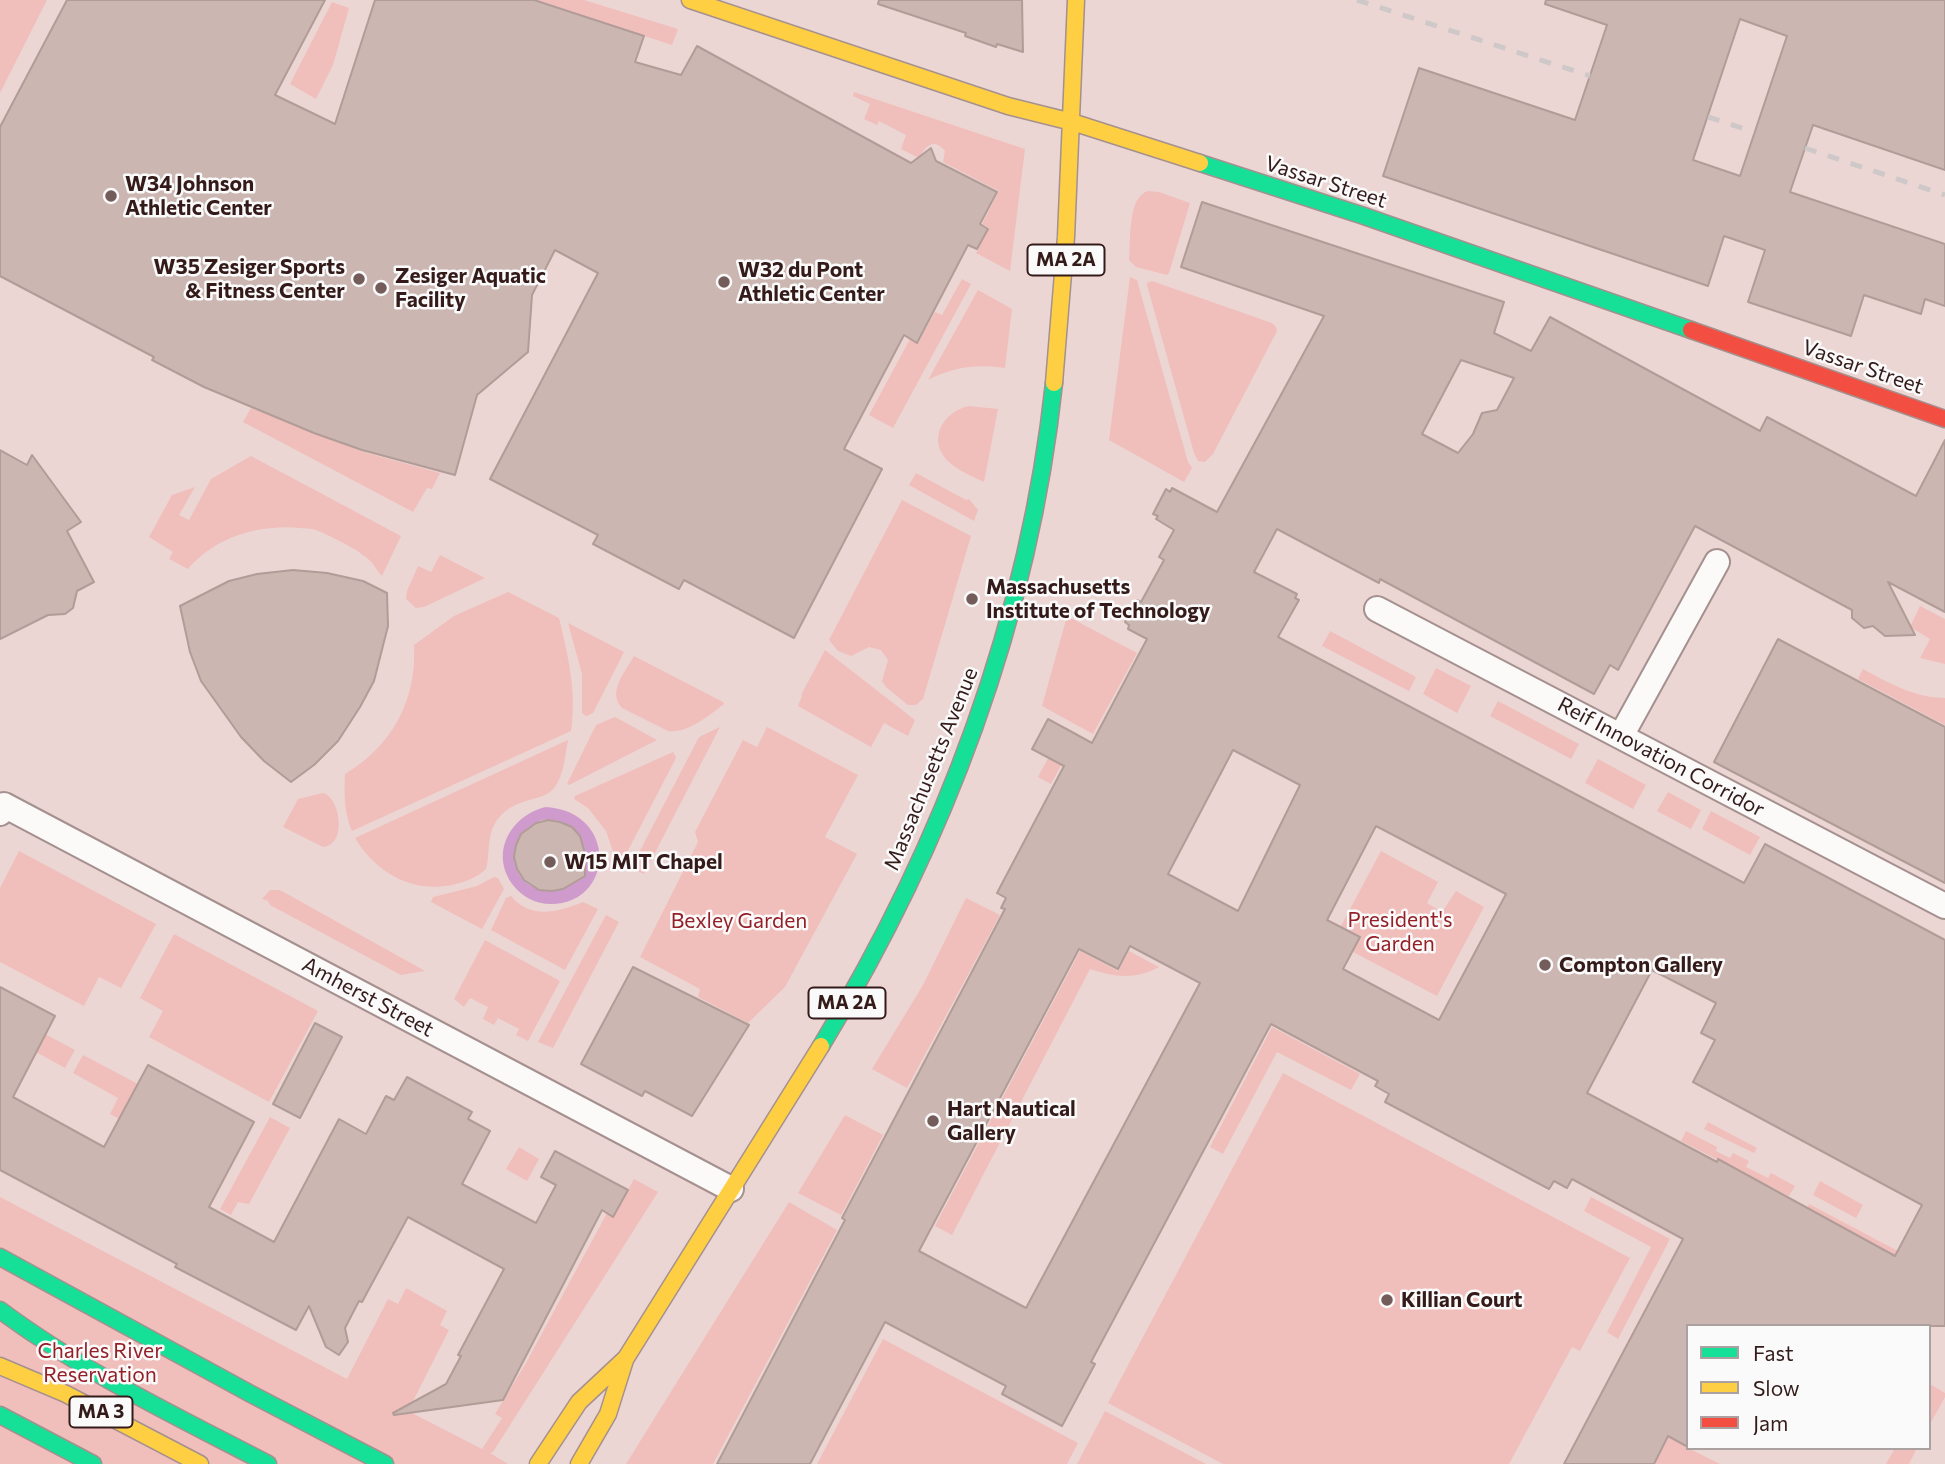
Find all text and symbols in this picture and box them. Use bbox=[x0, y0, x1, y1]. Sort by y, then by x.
street label: Vassar Street bbox=[1262, 151, 1390, 213]
place label: W34 Johnson Athletic Center bbox=[125, 171, 272, 221]
marker: W34 Johnson Athletic Center bbox=[103, 188, 119, 204]
road number: MA 2A bbox=[1028, 244, 1104, 276]
place label: W35 Zesiger Sports & Fitness Center bbox=[153, 254, 345, 304]
place label: W32 du Pont Athletic Center bbox=[738, 257, 885, 307]
place label: Zesiger Aquatic Facility bbox=[395, 263, 546, 313]
marker: W35 Zesiger Sports & Fitness Center bbox=[351, 271, 367, 287]
marker: W32 du Pont Athletic Center bbox=[716, 274, 732, 290]
marker: Zesiger Aquatic Facility bbox=[373, 280, 389, 296]
street label: Vassar Street bbox=[1799, 335, 1927, 399]
place label: Massachusetts Institute of Technology bbox=[986, 574, 1210, 624]
marker: Massachusetts Institute of Technology bbox=[964, 591, 980, 607]
street label: Massachusetts Avenue bbox=[879, 664, 983, 874]
street label: Reif Innovation Corridor bbox=[1553, 692, 1769, 822]
place label: W15 MIT Chapel bbox=[564, 849, 723, 875]
marker: W15 MIT Chapel bbox=[542, 854, 558, 870]
park label: President's Garden bbox=[1348, 907, 1452, 957]
park label: Bexley Garden bbox=[671, 908, 807, 934]
street label: Amherst Street bbox=[298, 952, 438, 1042]
place label: Compton Gallery bbox=[1559, 952, 1723, 978]
marker: Compton Gallery bbox=[1537, 957, 1553, 973]
road number: MA 2A bbox=[808, 987, 886, 1018]
place label: Hart Nautical Gallery bbox=[947, 1096, 1076, 1146]
marker: Hart Nautical Gallery bbox=[925, 1113, 941, 1129]
place label: Killian Court bbox=[1401, 1287, 1522, 1313]
marker: Killian Court bbox=[1379, 1292, 1395, 1308]
legend bbox=[1686, 1324, 1931, 1450]
park label: Charles River Reservation bbox=[37, 1338, 163, 1388]
text: Fast bbox=[1753, 1340, 1794, 1365]
text: Slow bbox=[1753, 1375, 1800, 1400]
road number: MA 3 bbox=[70, 1396, 132, 1428]
text: Jam bbox=[1753, 1410, 1788, 1435]

